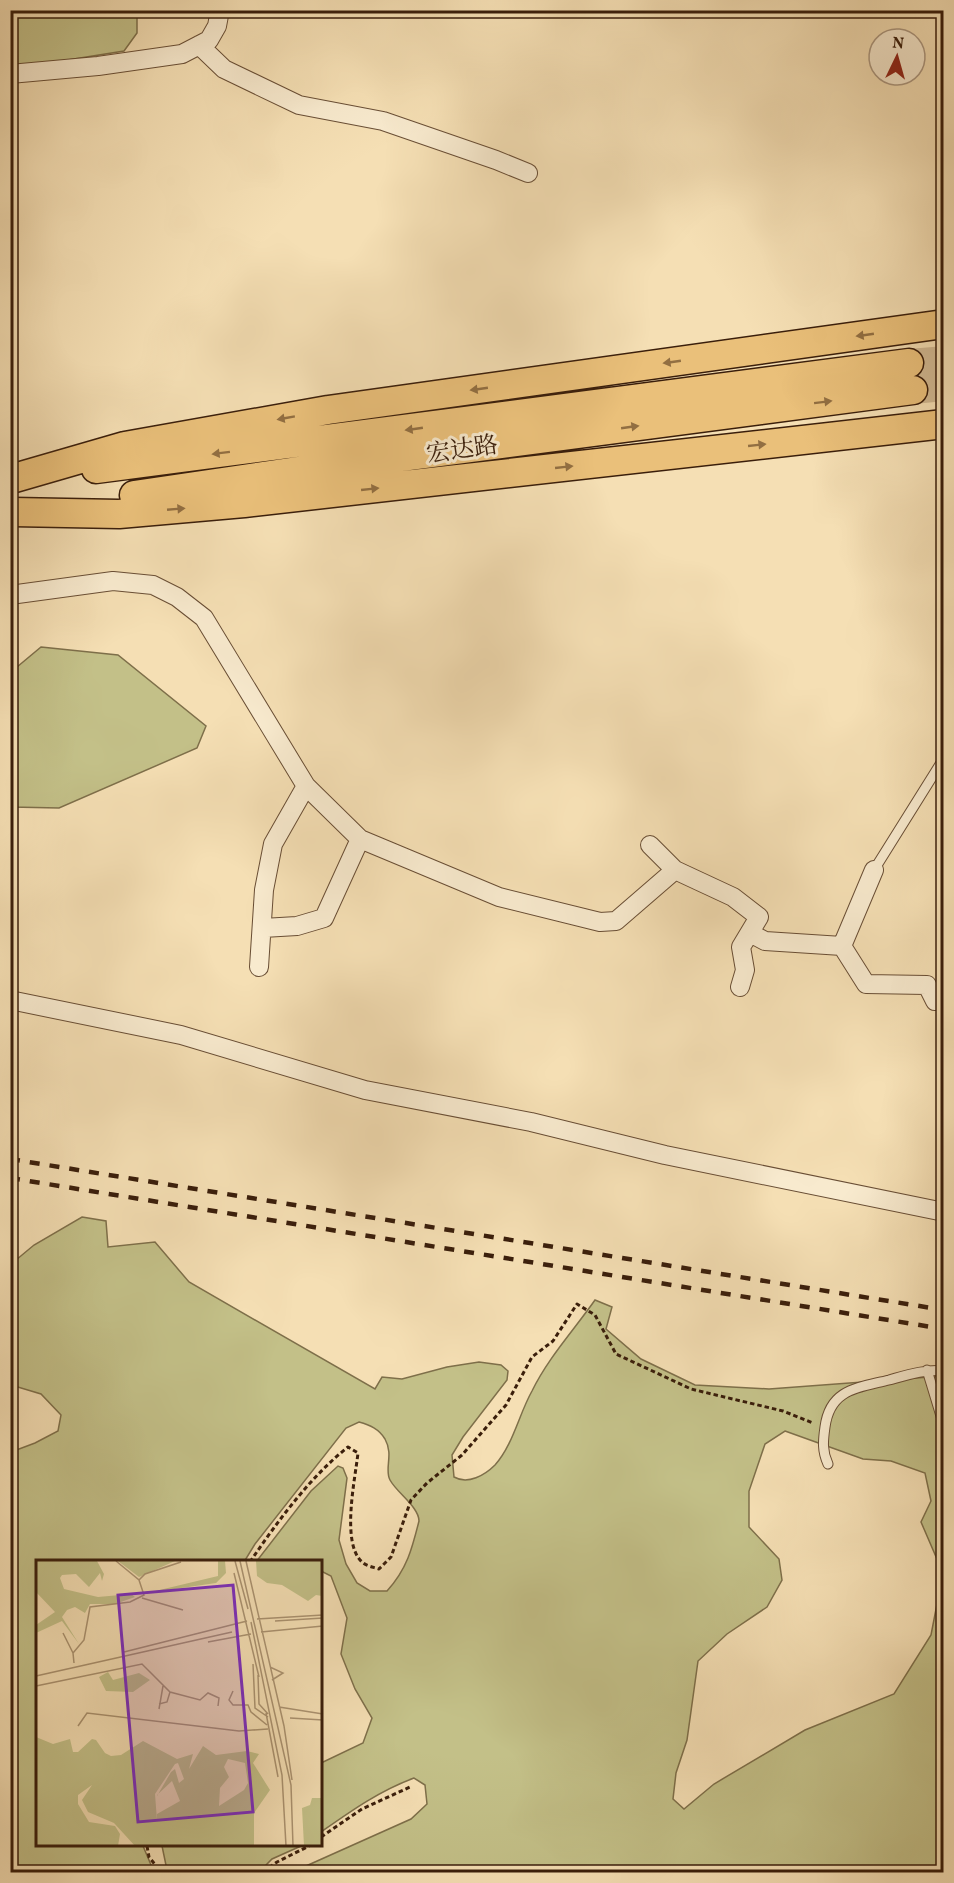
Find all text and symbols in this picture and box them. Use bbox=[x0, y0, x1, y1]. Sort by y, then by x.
north arrow bbox=[867, 27, 927, 87]
text: N bbox=[891, 33, 905, 56]
one-way arrow bbox=[855, 330, 874, 339]
one-way arrow bbox=[662, 357, 681, 367]
one-way arrow bbox=[469, 385, 488, 394]
one-way arrow bbox=[814, 397, 833, 406]
one-way arrow bbox=[276, 414, 295, 423]
one-way arrow bbox=[621, 423, 640, 432]
one-way arrow bbox=[404, 424, 423, 433]
street label: 宏达路 bbox=[424, 429, 500, 473]
one-way arrow bbox=[748, 440, 767, 450]
one-way arrow bbox=[211, 449, 230, 458]
one-way arrow bbox=[554, 462, 573, 472]
one-way arrow bbox=[360, 484, 379, 493]
one-way arrow bbox=[166, 504, 185, 514]
inset map bbox=[36, 1560, 322, 1847]

